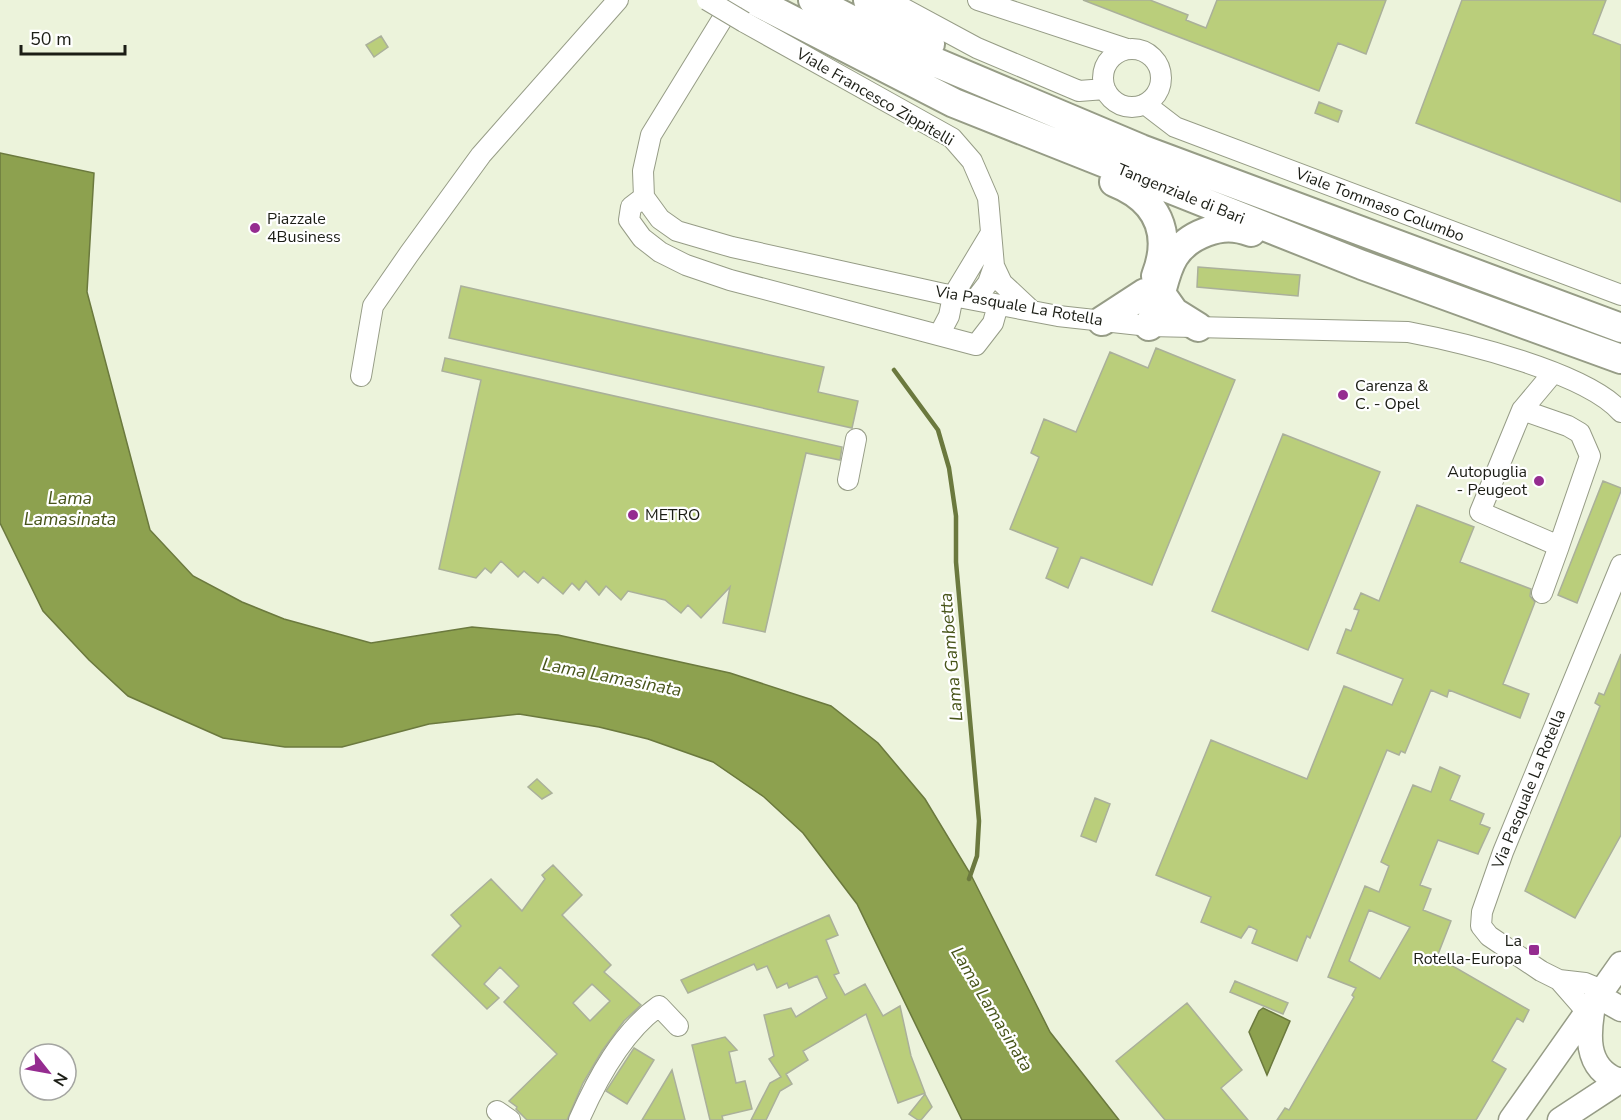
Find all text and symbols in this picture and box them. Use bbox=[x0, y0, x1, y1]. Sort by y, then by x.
scale bar bbox=[21, 18, 124, 56]
text: 50 m bbox=[30, 27, 72, 51]
street label: Viale Francesco Zippitelli bbox=[791, 42, 958, 151]
street label: Tangenziale di Bari bbox=[1114, 158, 1248, 230]
street label: Viale Tommaso Columbo bbox=[1292, 162, 1468, 247]
place label: Piazzale 4Business bbox=[267, 208, 341, 248]
marker: Piazzale 4Business bbox=[248, 221, 262, 235]
street label: Via Pasquale La Rotella bbox=[932, 280, 1105, 332]
place label: Carenza & C. - Opel bbox=[1355, 375, 1428, 415]
marker: Carenza & C. - Opel bbox=[1336, 388, 1350, 402]
place label: Autopuglia - Peugeot bbox=[1447, 461, 1527, 501]
marker: Autopuglia - Peugeot bbox=[1532, 474, 1546, 488]
water label: Lama Lamasinata bbox=[24, 486, 116, 531]
place label: METRO bbox=[645, 504, 700, 526]
marker: METRO bbox=[626, 508, 640, 522]
water label: Lama Gambetta bbox=[933, 592, 969, 722]
water label: Lama Lamasinata bbox=[540, 652, 684, 702]
street label: Via Pasquale La Rotella bbox=[1487, 706, 1571, 873]
place label: La Rotella-Europa bbox=[1413, 930, 1522, 970]
water label: Lama Lamasinata bbox=[945, 942, 1039, 1076]
marker: La Rotella-Europa bbox=[1527, 943, 1541, 957]
north arrow bbox=[18, 1042, 78, 1102]
text: N bbox=[47, 1068, 73, 1090]

